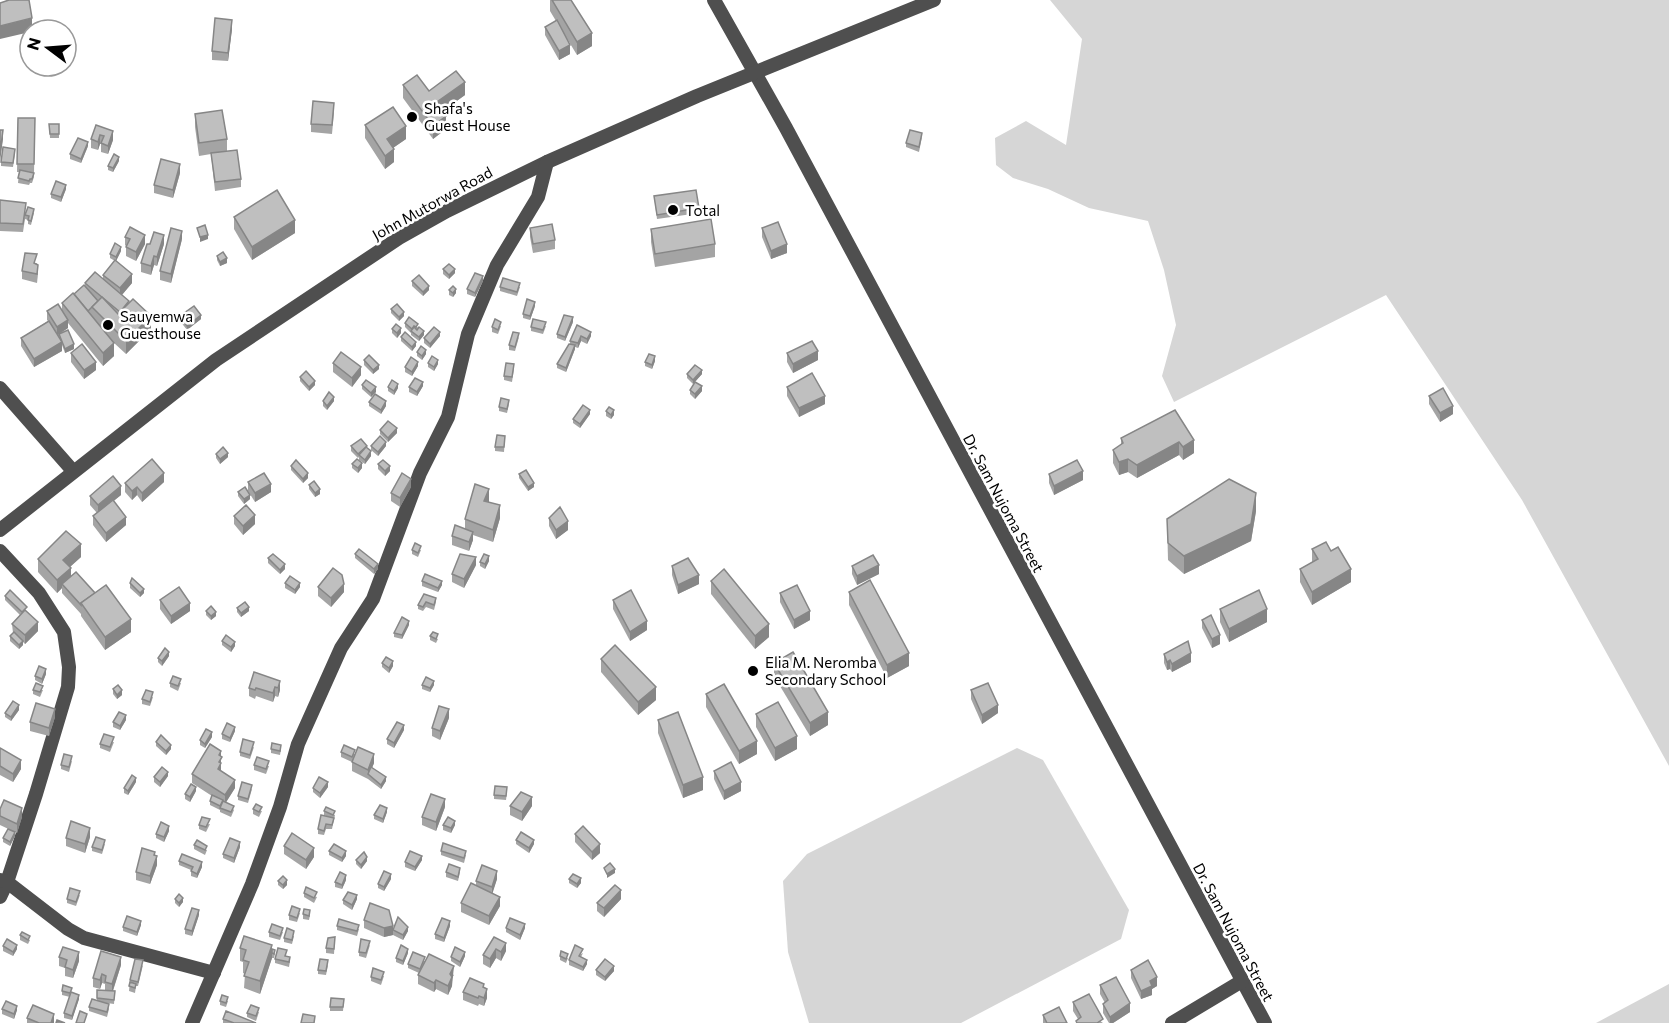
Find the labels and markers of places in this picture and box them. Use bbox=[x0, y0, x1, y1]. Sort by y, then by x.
place label: Shafa's Guest House bbox=[424, 99, 510, 134]
marker: Shafa's Guest House bbox=[405, 110, 419, 124]
place label: Total bbox=[685, 201, 720, 219]
marker: Total bbox=[666, 203, 680, 217]
place label: Sauyemwa Guesthouse bbox=[120, 307, 201, 342]
marker: Sauyemwa Guesthouse bbox=[101, 318, 115, 332]
place label: Elia M. Neromba Secondary School bbox=[765, 653, 886, 688]
marker: Elia M. Neromba Secondary School bbox=[746, 664, 760, 678]

